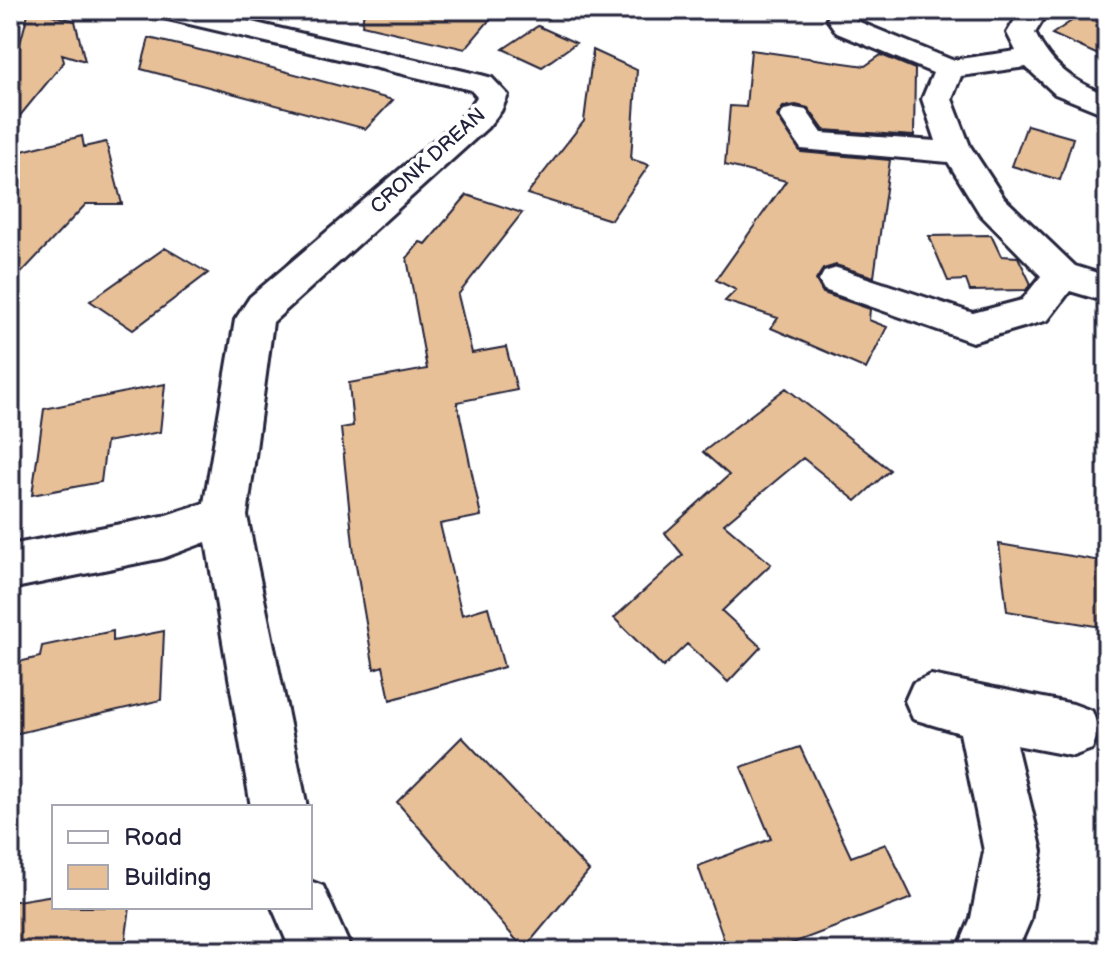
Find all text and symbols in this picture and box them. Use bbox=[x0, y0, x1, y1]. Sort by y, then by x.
street label: CRONK DREAN bbox=[366, 103, 490, 219]
legend bbox=[52, 805, 312, 909]
text: Road bbox=[124, 823, 182, 852]
text: Building bbox=[124, 863, 211, 892]

